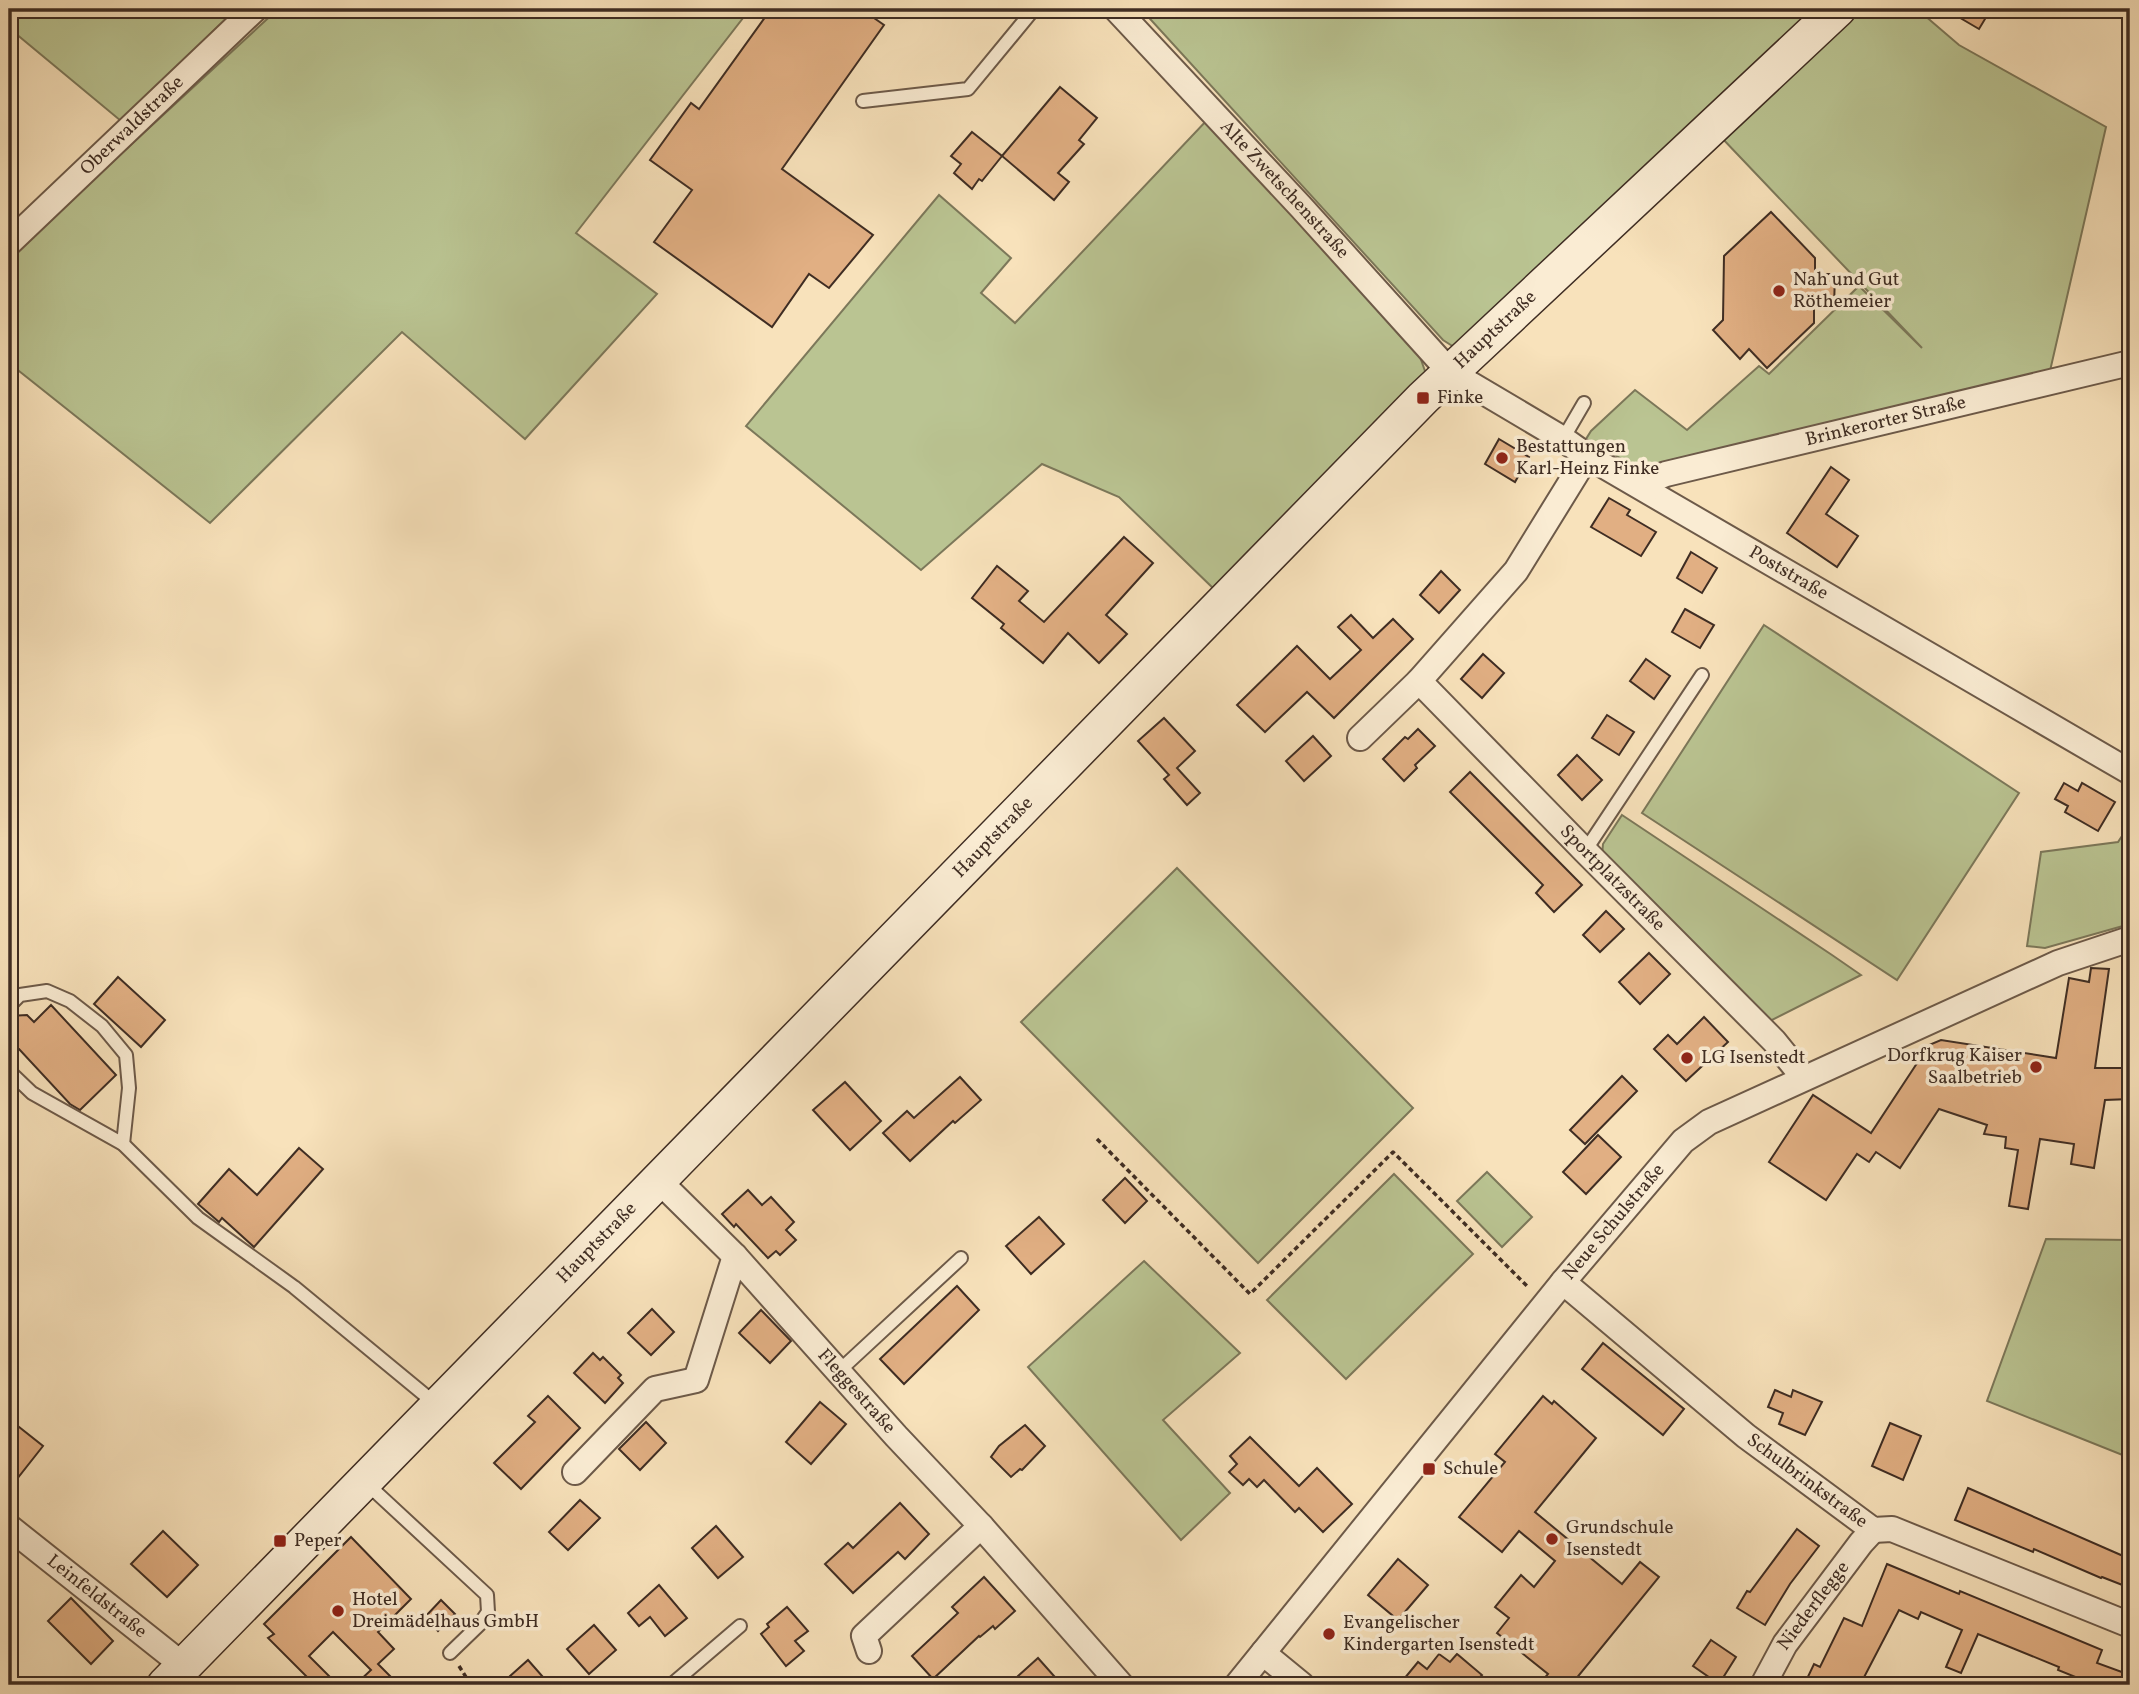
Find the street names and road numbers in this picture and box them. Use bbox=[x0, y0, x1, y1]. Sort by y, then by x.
street label: Oberwaldstraße bbox=[74, 70, 190, 182]
street label: Alte Zwetschenstraße bbox=[1214, 115, 1355, 265]
street label: Hauptstraße bbox=[1448, 285, 1543, 375]
street label: Brinkerorter Straße bbox=[1803, 390, 1969, 453]
street label: Poststraße bbox=[1744, 540, 1833, 607]
street label: Hauptstraße bbox=[947, 791, 1039, 884]
street label: Sportplatzstraße bbox=[1553, 819, 1671, 937]
street label: Neue Schulstraße bbox=[1557, 1158, 1671, 1286]
street label: Hauptstraße bbox=[551, 1197, 643, 1290]
street label: Fleggestraße bbox=[811, 1343, 901, 1440]
street label: Schulbrinkstraße bbox=[1741, 1428, 1873, 1535]
street label: Leinfeldstraße bbox=[41, 1549, 152, 1645]
street label: Niederflegge bbox=[1771, 1556, 1856, 1656]

